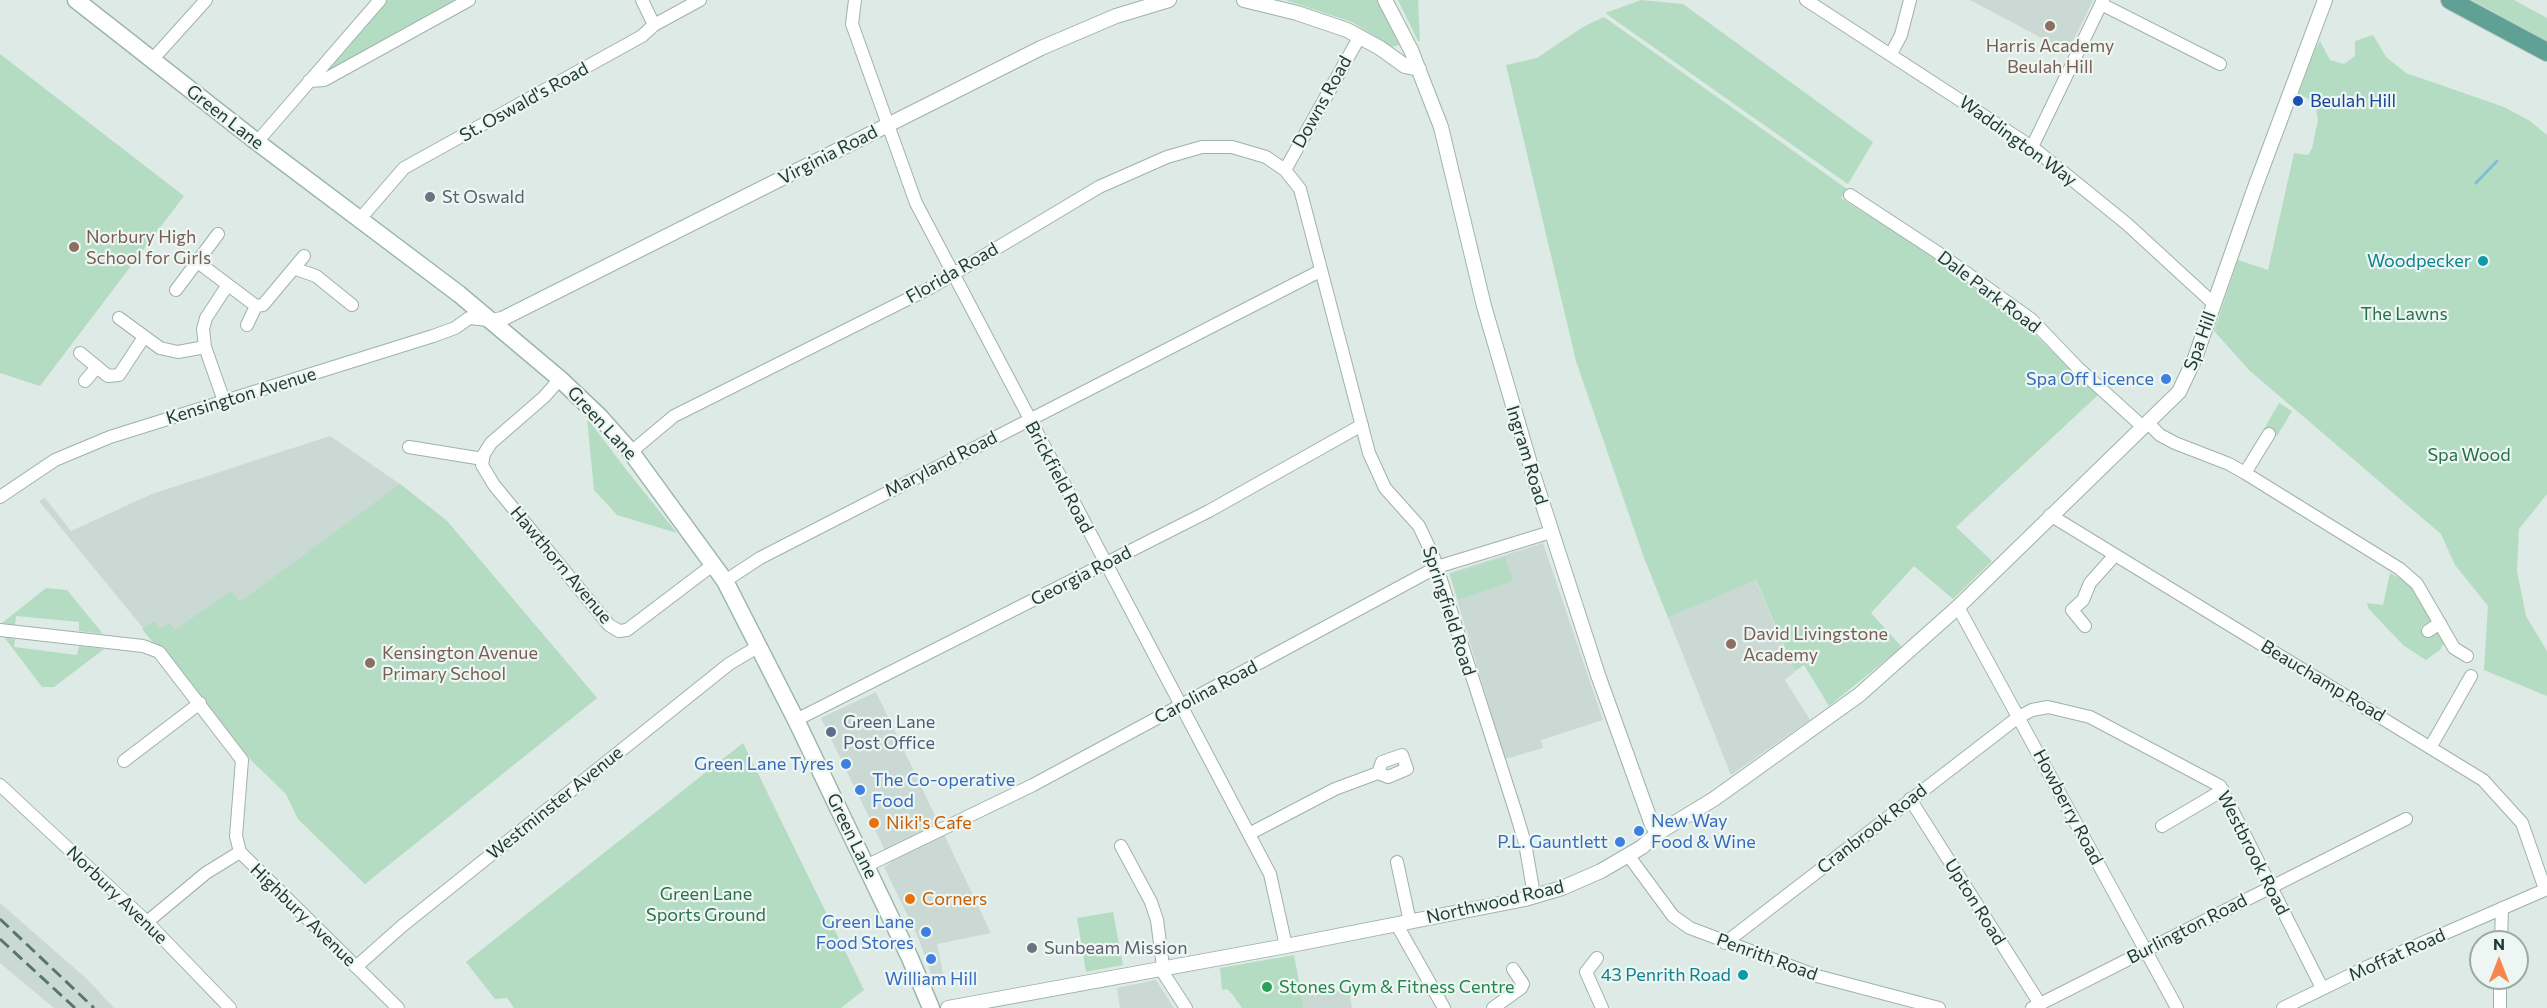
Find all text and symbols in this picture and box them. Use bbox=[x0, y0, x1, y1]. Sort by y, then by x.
marker: Harris Academy Beulah Hill bbox=[2043, 19, 2057, 33]
place label: Harris Academy Beulah Hill bbox=[1986, 35, 2114, 78]
street label: Downs Road bbox=[1288, 52, 1356, 152]
street label: St. Oswald's Road bbox=[456, 58, 592, 146]
street label: Green Lane bbox=[182, 80, 268, 154]
place label: Beulah Hill bbox=[2310, 90, 2396, 112]
street label: Waddington Way bbox=[1955, 91, 2081, 191]
marker: Beulah Hill bbox=[2291, 94, 2305, 108]
street label: Virginia Road bbox=[775, 121, 881, 189]
place label: St Oswald bbox=[442, 186, 525, 208]
marker: St Oswald bbox=[423, 190, 437, 204]
place label: Norbury High School for Girls bbox=[86, 226, 211, 268]
street label: Florida Road bbox=[902, 238, 1002, 308]
marker: Norbury High School for Girls bbox=[67, 240, 81, 254]
street label: Dale Park Road bbox=[1933, 246, 2045, 338]
place label: Woodpecker bbox=[2367, 250, 2471, 272]
marker: Woodpecker bbox=[2476, 254, 2490, 268]
park label: The Lawns bbox=[2360, 303, 2448, 325]
street label: Spa Hill bbox=[2179, 308, 2221, 374]
street label: Kensington Avenue bbox=[163, 363, 319, 429]
place label: Spa Off Licence bbox=[2026, 368, 2154, 390]
marker: Spa Off Licence bbox=[2159, 372, 2173, 386]
street label: Green Lane bbox=[563, 382, 641, 464]
street label: Ingram Road bbox=[1502, 403, 1552, 507]
street label: Brickfield Road bbox=[1020, 417, 1098, 537]
street label: Maryland Road bbox=[881, 426, 1001, 502]
park label: Spa Wood bbox=[2427, 444, 2511, 466]
street label: Hawthorn Avenue bbox=[506, 502, 616, 628]
street label: Georgia Road bbox=[1027, 541, 1135, 611]
street label: Springfield Road bbox=[1418, 544, 1480, 678]
place label: David Livingstone Academy bbox=[1743, 623, 1888, 666]
street label: Beauchamp Road bbox=[2257, 635, 2389, 727]
marker: David Livingstone Academy bbox=[1724, 637, 1738, 651]
place label: Kensington Avenue Primary School bbox=[382, 642, 538, 684]
marker: Kensington Avenue Primary School bbox=[363, 656, 377, 670]
street label: Carolina Road bbox=[1151, 656, 1261, 728]
place label: Green Lane Post Office bbox=[843, 711, 935, 754]
marker: Green Lane Post Office bbox=[824, 725, 838, 739]
street label: Westminster Avenue bbox=[483, 742, 627, 864]
street label: Howberry Road bbox=[2028, 746, 2108, 868]
place label: Green Lane Tyres bbox=[694, 753, 834, 775]
marker: Green Lane Tyres bbox=[839, 757, 853, 771]
place label: The Co-operative Food bbox=[872, 769, 1015, 812]
street label: Cranbrook Road bbox=[1813, 779, 1931, 879]
marker: The Co-operative Food bbox=[853, 783, 867, 797]
street label: Westbrook Road bbox=[2212, 787, 2294, 919]
street label: Green Lane bbox=[822, 790, 882, 882]
place label: New Way Food & Wine bbox=[1651, 810, 1756, 852]
place label: Niki's Cafe bbox=[886, 812, 972, 834]
marker: Niki's Cafe bbox=[867, 816, 881, 830]
marker: New Way Food & Wine bbox=[1632, 824, 1646, 838]
place label: P.L. Gauntlett bbox=[1497, 831, 1608, 853]
marker: P.L. Gauntlett bbox=[1613, 835, 1627, 849]
street label: Norbury Avenue bbox=[62, 841, 172, 949]
street label: Upton Road bbox=[1940, 855, 2010, 949]
street label: Highbury Avenue bbox=[246, 859, 360, 971]
street label: Northwood Road bbox=[1424, 876, 1566, 928]
park label: Green Lane Sports Ground bbox=[646, 883, 766, 926]
place label: Corners bbox=[922, 888, 987, 910]
street label: Burlington Road bbox=[2123, 889, 2251, 969]
marker: Corners bbox=[903, 892, 917, 906]
place label: Green Lane Food Stores bbox=[816, 911, 914, 954]
street label: Moffat Road bbox=[2345, 924, 2449, 986]
marker: Green Lane Food Stores bbox=[919, 925, 933, 939]
street label: Penrith Road bbox=[1714, 929, 1820, 985]
north arrow bbox=[2469, 930, 2529, 990]
text: N bbox=[2493, 934, 2505, 953]
place label: Sunbeam Mission bbox=[1044, 937, 1188, 959]
marker: Sunbeam Mission bbox=[1025, 941, 1039, 955]
marker: William Hill bbox=[924, 952, 938, 966]
place label: 43 Penrith Road bbox=[1601, 964, 1731, 986]
place label: William Hill bbox=[885, 968, 977, 990]
marker: 43 Penrith Road bbox=[1736, 968, 1750, 982]
place label: Stones Gym & Fitness Centre bbox=[1279, 976, 1515, 998]
marker: Stones Gym & Fitness Centre bbox=[1260, 980, 1274, 994]

